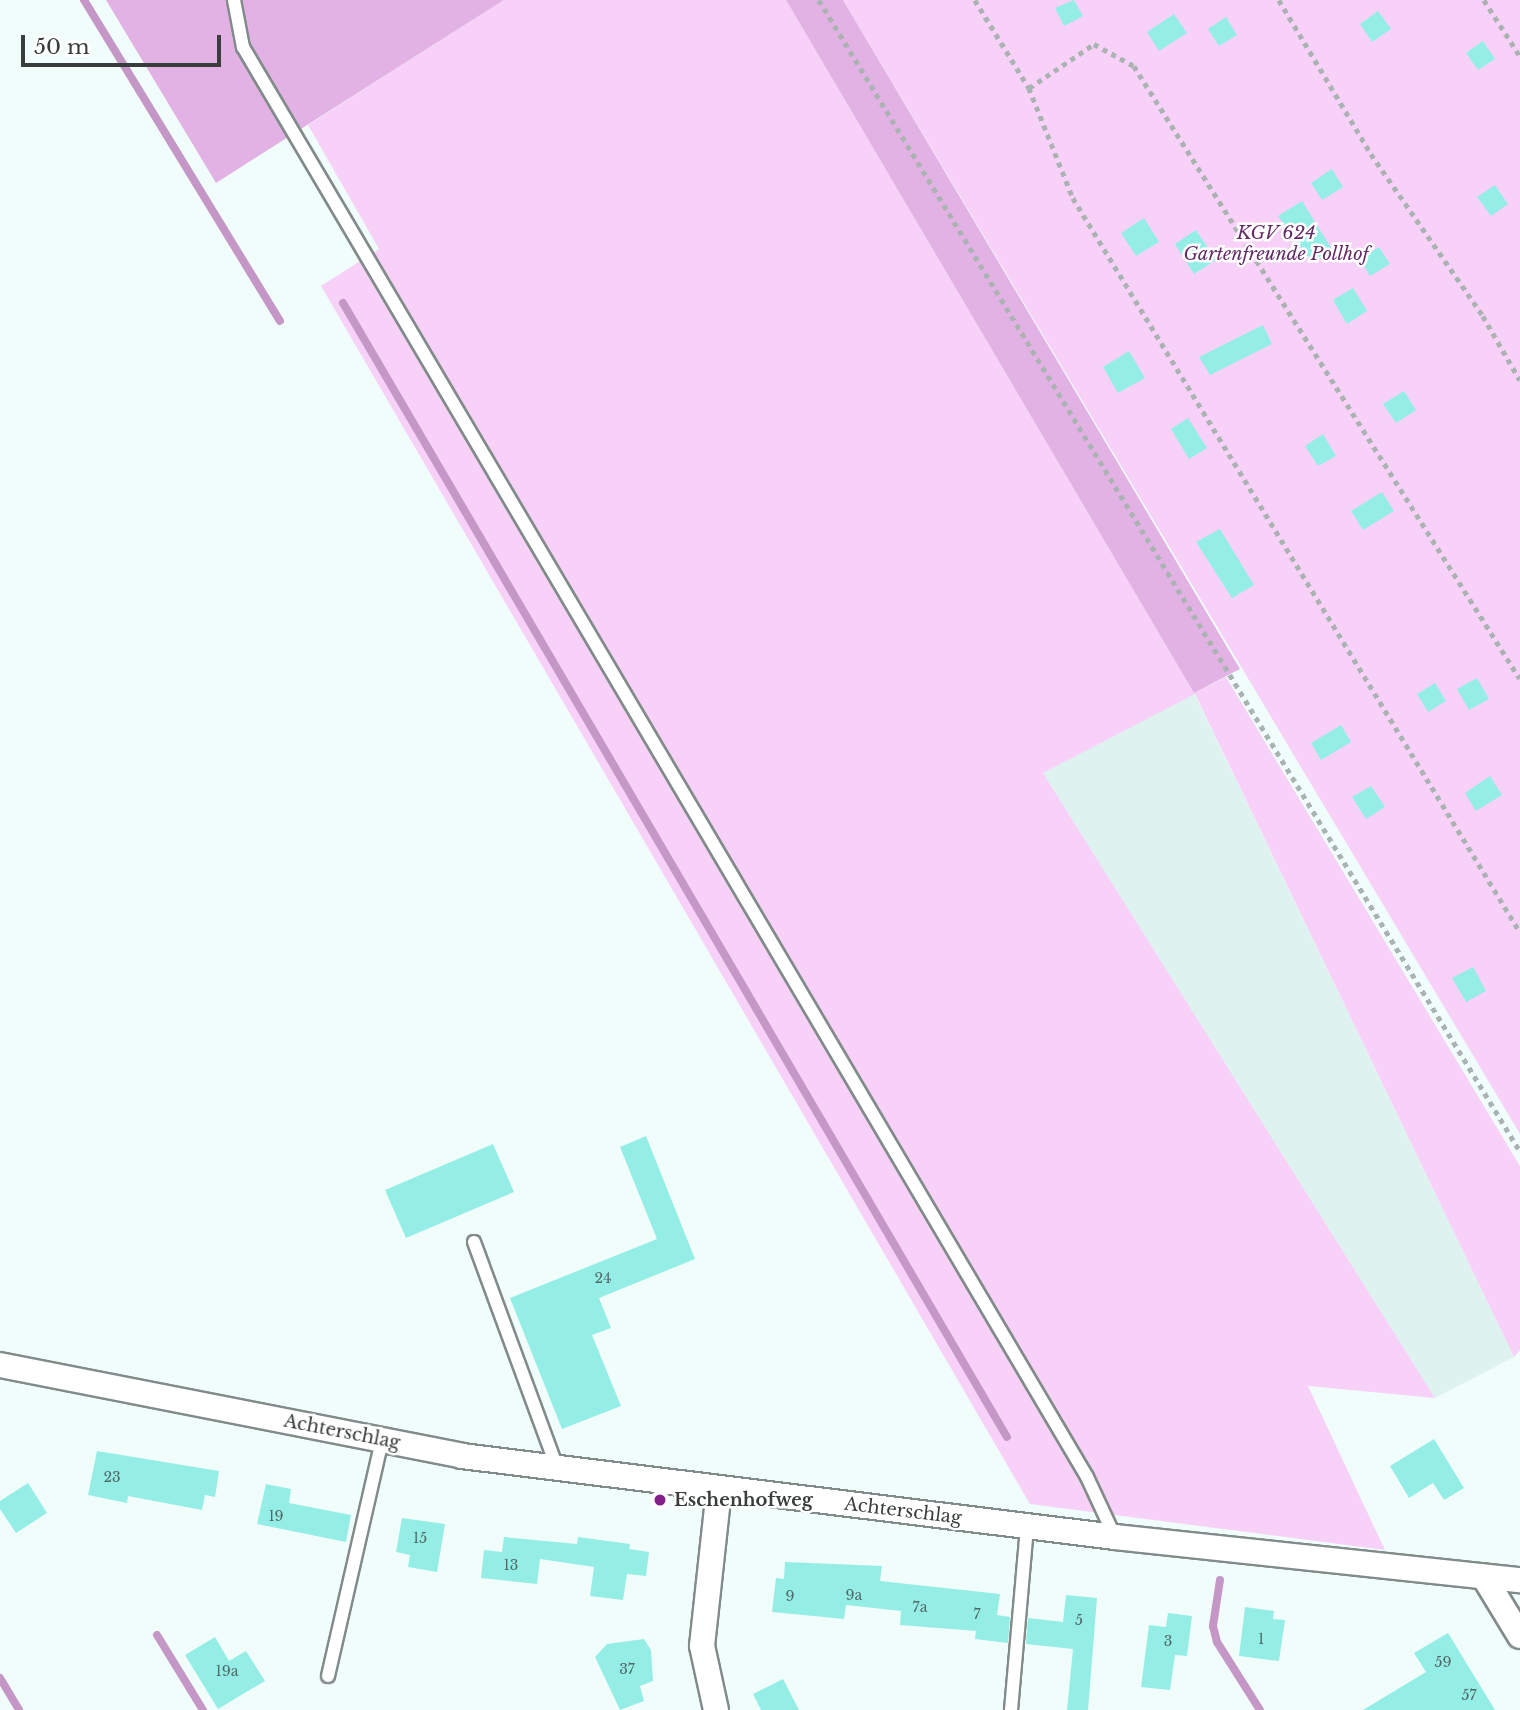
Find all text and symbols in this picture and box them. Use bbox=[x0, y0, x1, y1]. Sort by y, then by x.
scale bar bbox=[24, 21, 224, 65]
text: 50 m bbox=[34, 34, 89, 60]
park label: KGV 624 Gartenfreunde Pollhof bbox=[1183, 223, 1369, 266]
house number: 24 bbox=[595, 1270, 611, 1286]
street label: Achterschlag bbox=[282, 1410, 402, 1454]
house number: 23 bbox=[103, 1469, 121, 1485]
place label: Eschenhofweg bbox=[674, 1489, 813, 1511]
marker: Eschenhofweg bbox=[652, 1492, 668, 1508]
street label: Achterschlag bbox=[843, 1493, 963, 1529]
house number: 19 bbox=[268, 1508, 284, 1524]
house number: 15 bbox=[413, 1530, 427, 1546]
house number: 13 bbox=[504, 1557, 518, 1573]
house number: 9a bbox=[846, 1587, 862, 1603]
house number: 9 bbox=[785, 1588, 795, 1604]
house number: 7a bbox=[913, 1599, 927, 1615]
house number: 7 bbox=[973, 1606, 981, 1622]
house number: 5 bbox=[1075, 1612, 1083, 1628]
house number: 1 bbox=[1258, 1631, 1264, 1647]
house number: 3 bbox=[1164, 1633, 1172, 1649]
house number: 59 bbox=[1435, 1654, 1451, 1670]
house number: 37 bbox=[619, 1661, 635, 1677]
house number: 19a bbox=[215, 1663, 239, 1679]
house number: 57 bbox=[1462, 1687, 1476, 1703]

